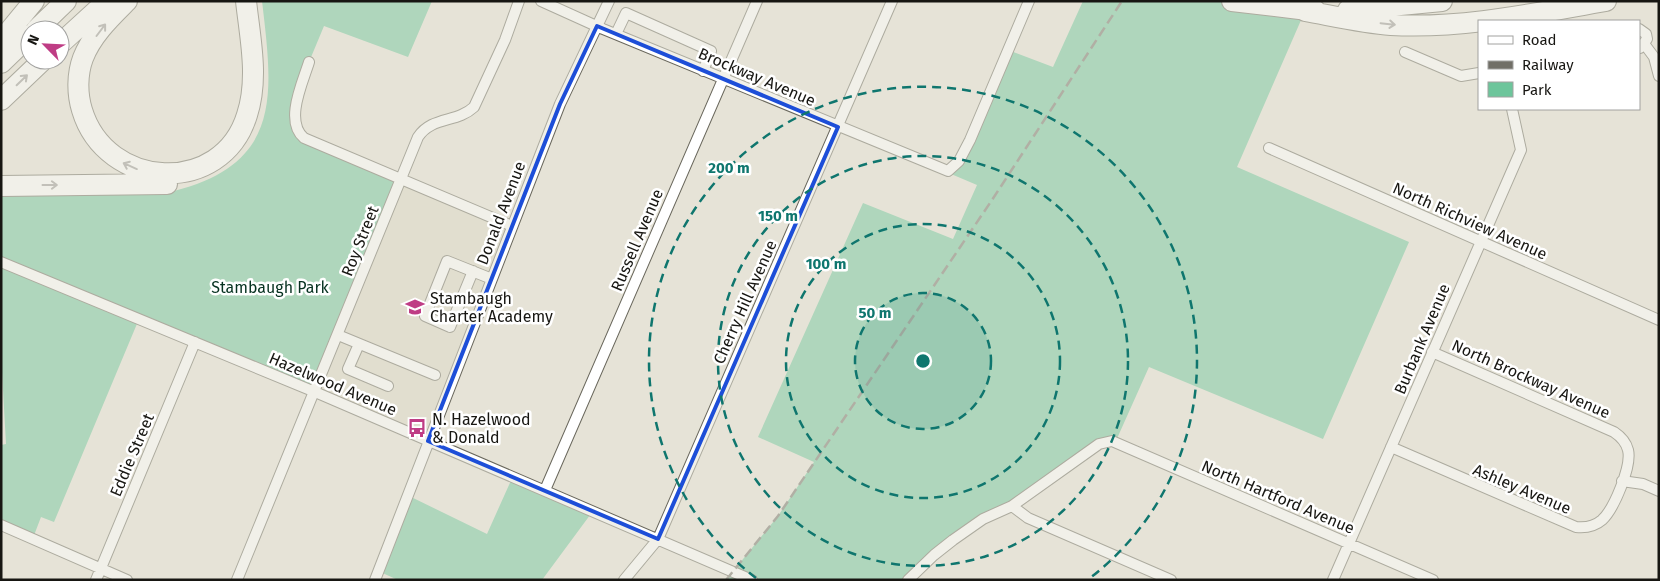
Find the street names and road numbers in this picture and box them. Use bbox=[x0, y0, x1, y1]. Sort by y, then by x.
street label: Brockway Avenue bbox=[695, 44, 819, 110]
street label: Donald Avenue bbox=[473, 159, 529, 267]
street label: North Richview Avenue bbox=[1390, 178, 1550, 264]
street label: Russell Avenue bbox=[607, 186, 667, 294]
street label: Roy Street bbox=[337, 203, 383, 279]
street label: Cherry Hill Avenue bbox=[709, 237, 781, 367]
street label: Burbank Avenue bbox=[1390, 281, 1454, 397]
street label: North Brockway Avenue bbox=[1449, 335, 1613, 423]
street label: Hazelwood Avenue bbox=[266, 348, 400, 420]
street label: Eddie Street bbox=[106, 410, 158, 499]
street label: North Hartford Avenue bbox=[1199, 456, 1357, 538]
street label: Ashley Avenue bbox=[1470, 460, 1574, 518]

